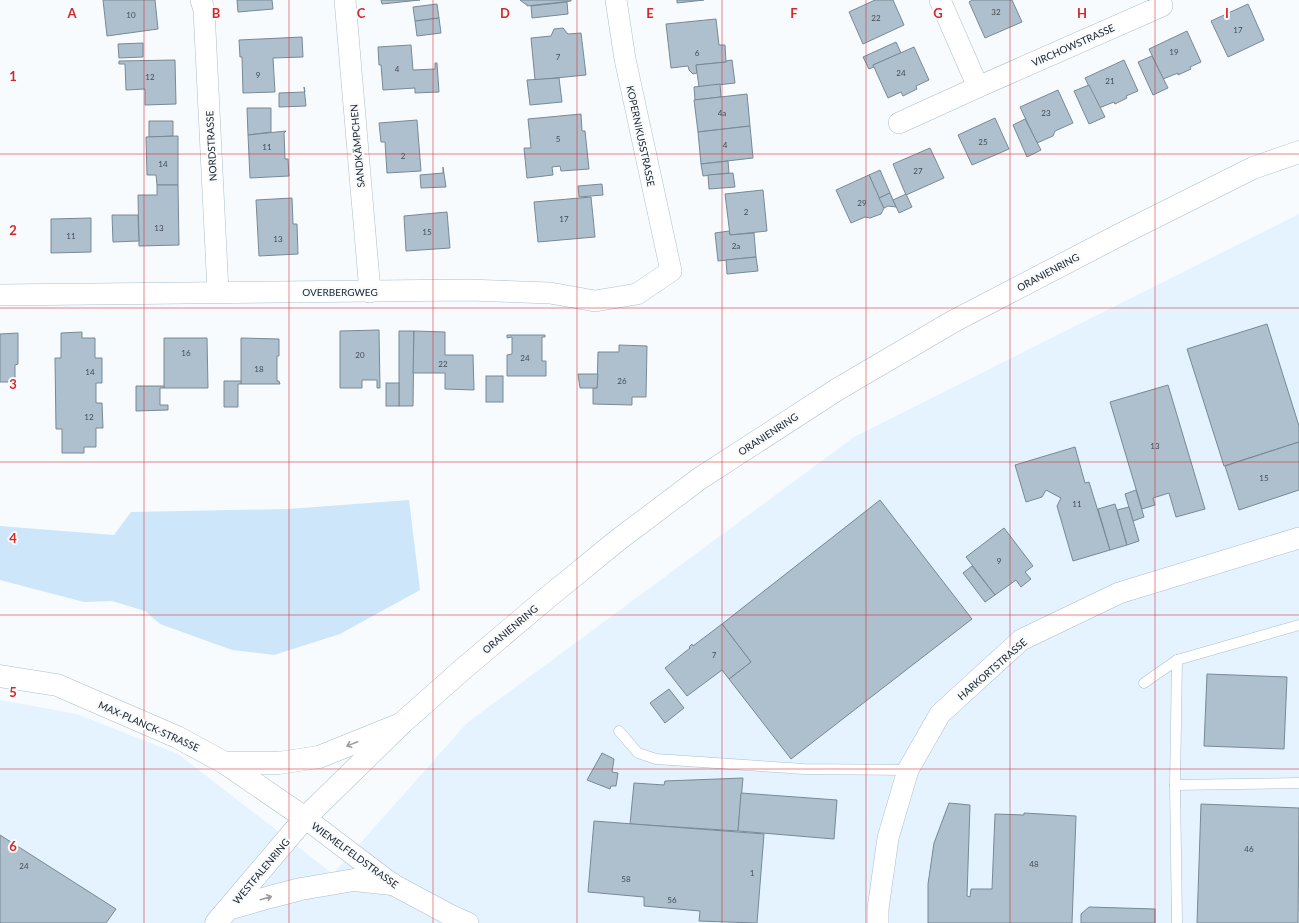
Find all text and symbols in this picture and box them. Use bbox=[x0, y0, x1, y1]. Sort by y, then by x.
text: A bbox=[66, 5, 77, 21]
text: B bbox=[212, 5, 221, 21]
text: C bbox=[357, 5, 366, 21]
text: D bbox=[500, 5, 510, 21]
text: E bbox=[646, 5, 654, 21]
text: F bbox=[790, 5, 798, 21]
text: G bbox=[933, 5, 943, 21]
text: H bbox=[1077, 5, 1087, 21]
text: I bbox=[1225, 5, 1229, 21]
house number: 32 bbox=[991, 7, 1001, 17]
house number: 10 bbox=[126, 10, 136, 20]
house number: 22 bbox=[871, 13, 881, 23]
street label: VIRCHOWSTRASSE bbox=[1030, 21, 1116, 69]
house number: 17 bbox=[1233, 25, 1243, 35]
house number: 19 bbox=[1169, 47, 1179, 57]
house number: 6 bbox=[695, 48, 700, 58]
house number: 7 bbox=[556, 52, 561, 62]
house number: 4 bbox=[395, 64, 400, 74]
text: 1 bbox=[9, 68, 17, 84]
house number: 24 bbox=[896, 68, 906, 78]
house number: 9 bbox=[256, 70, 261, 80]
house number: 12 bbox=[145, 72, 155, 82]
house number: 21 bbox=[1105, 76, 1115, 86]
street label: KOPERNIKUSSTRASSE bbox=[624, 84, 658, 188]
street label: SANDKÄMPCHEN bbox=[347, 104, 367, 188]
house number: 4a bbox=[718, 108, 726, 118]
house number: 23 bbox=[1041, 108, 1051, 118]
street label: NORDSTRASSE bbox=[203, 110, 219, 182]
house number: 5 bbox=[556, 134, 561, 144]
house number: 25 bbox=[978, 137, 988, 147]
house number: 4 bbox=[723, 140, 728, 150]
house number: 11 bbox=[262, 142, 272, 152]
house number: 2 bbox=[401, 151, 406, 161]
house number: 14 bbox=[158, 159, 168, 169]
house number: 27 bbox=[913, 166, 923, 176]
house number: 29 bbox=[857, 198, 867, 208]
house number: 2 bbox=[744, 207, 749, 217]
house number: 17 bbox=[559, 214, 569, 224]
text: 2 bbox=[9, 222, 17, 238]
house number: 13 bbox=[154, 223, 164, 233]
house number: 15 bbox=[422, 227, 432, 237]
house number: 11 bbox=[66, 231, 76, 241]
house number: 13 bbox=[273, 234, 283, 244]
house number: 2a bbox=[732, 241, 740, 251]
street label: ORANIENRING bbox=[1015, 251, 1081, 293]
street label: OVERBERGWEG bbox=[302, 286, 378, 298]
house number: 16 bbox=[181, 348, 191, 358]
house number: 20 bbox=[355, 350, 365, 360]
house number: 24 bbox=[520, 353, 530, 363]
house number: 22 bbox=[438, 359, 448, 369]
house number: 18 bbox=[254, 364, 264, 374]
house number: 14 bbox=[85, 367, 95, 377]
text: 3 bbox=[9, 376, 17, 392]
house number: 26 bbox=[617, 376, 627, 386]
street label: ORANIENRING bbox=[736, 410, 800, 458]
house number: 12 bbox=[84, 412, 94, 422]
house number: 13 bbox=[1150, 441, 1160, 451]
house number: 15 bbox=[1259, 473, 1269, 483]
house number: 11 bbox=[1072, 499, 1082, 509]
text: 4 bbox=[9, 530, 17, 546]
house number: 9 bbox=[997, 556, 1002, 566]
street label: ORANIENRING bbox=[480, 602, 540, 656]
street label: HARKORTSTRASSE bbox=[955, 636, 1029, 702]
house number: 7 bbox=[712, 650, 717, 660]
text: 5 bbox=[9, 684, 17, 700]
street label: MAX-PLANCK-STRASSE bbox=[97, 698, 202, 754]
one-way arrow bbox=[347, 740, 359, 748]
street label: WIEMELFELDSTRASSE bbox=[309, 819, 401, 891]
street label: WESTFALENRING bbox=[230, 836, 292, 906]
text: 6 bbox=[9, 838, 17, 854]
house number: 46 bbox=[1244, 844, 1254, 854]
house number: 48 bbox=[1029, 859, 1039, 869]
house number: 24 bbox=[19, 861, 29, 871]
house number: 1 bbox=[750, 868, 755, 878]
house number: 58 bbox=[621, 874, 631, 884]
one-way arrow bbox=[259, 894, 272, 901]
house number: 56 bbox=[667, 895, 677, 905]

